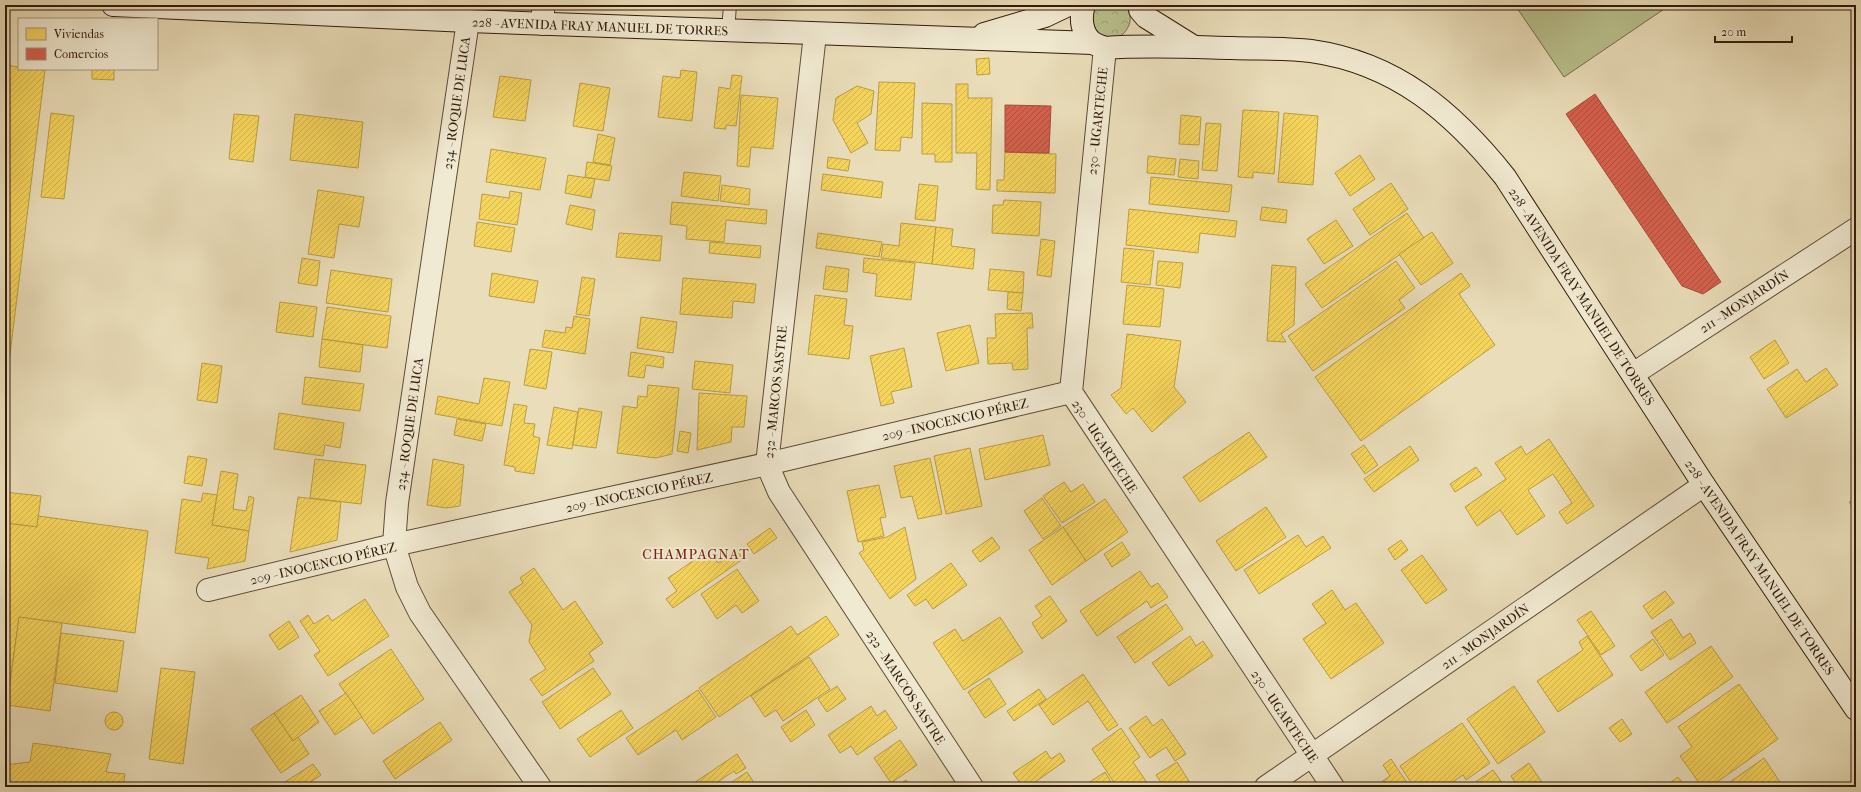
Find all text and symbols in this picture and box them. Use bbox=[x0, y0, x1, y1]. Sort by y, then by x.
street label: 228 - AVENIDA FRAY MANUEL DE TORRES bbox=[472, 15, 729, 38]
legend bbox=[18, 18, 158, 70]
scale bar bbox=[1715, 18, 1792, 44]
text: 20 m bbox=[1721, 25, 1746, 39]
text: Viviendas bbox=[53, 27, 105, 41]
street label: 234 - ROQUE DE LUCA bbox=[440, 35, 473, 170]
text: Comercios bbox=[54, 47, 109, 61]
street label: 230 - UGARTECHE bbox=[1084, 66, 1111, 176]
street label: 228 - AVENIDA FRAY MANUEL DE TORRES bbox=[1505, 185, 1658, 408]
street label: 211 - MONJARDÍN bbox=[1697, 267, 1792, 336]
street label: 232 - MARCOS SASTRE bbox=[761, 325, 790, 459]
street label: 234 - ROQUE DE LUCA bbox=[393, 356, 426, 491]
street label: 209 - INOCENCIO PÉREZ bbox=[880, 395, 1030, 444]
street label: 230 - UGARTECHE bbox=[1069, 397, 1140, 496]
street label: 228 - AVENIDA FRAY MANUEL DE TORRES bbox=[1682, 457, 1838, 678]
street label: 209 - INOCENCIO PÉREZ bbox=[564, 470, 714, 515]
street label: 209 - INOCENCIO PÉREZ bbox=[248, 539, 398, 588]
district label: CHAMPAGNAT bbox=[642, 546, 750, 563]
street label: 211 - MONJARDÍN bbox=[1438, 600, 1532, 672]
street label: 232 - MARCOS SASTRE bbox=[863, 627, 948, 747]
street label: 230 - UGARTECHE bbox=[1248, 667, 1321, 765]

